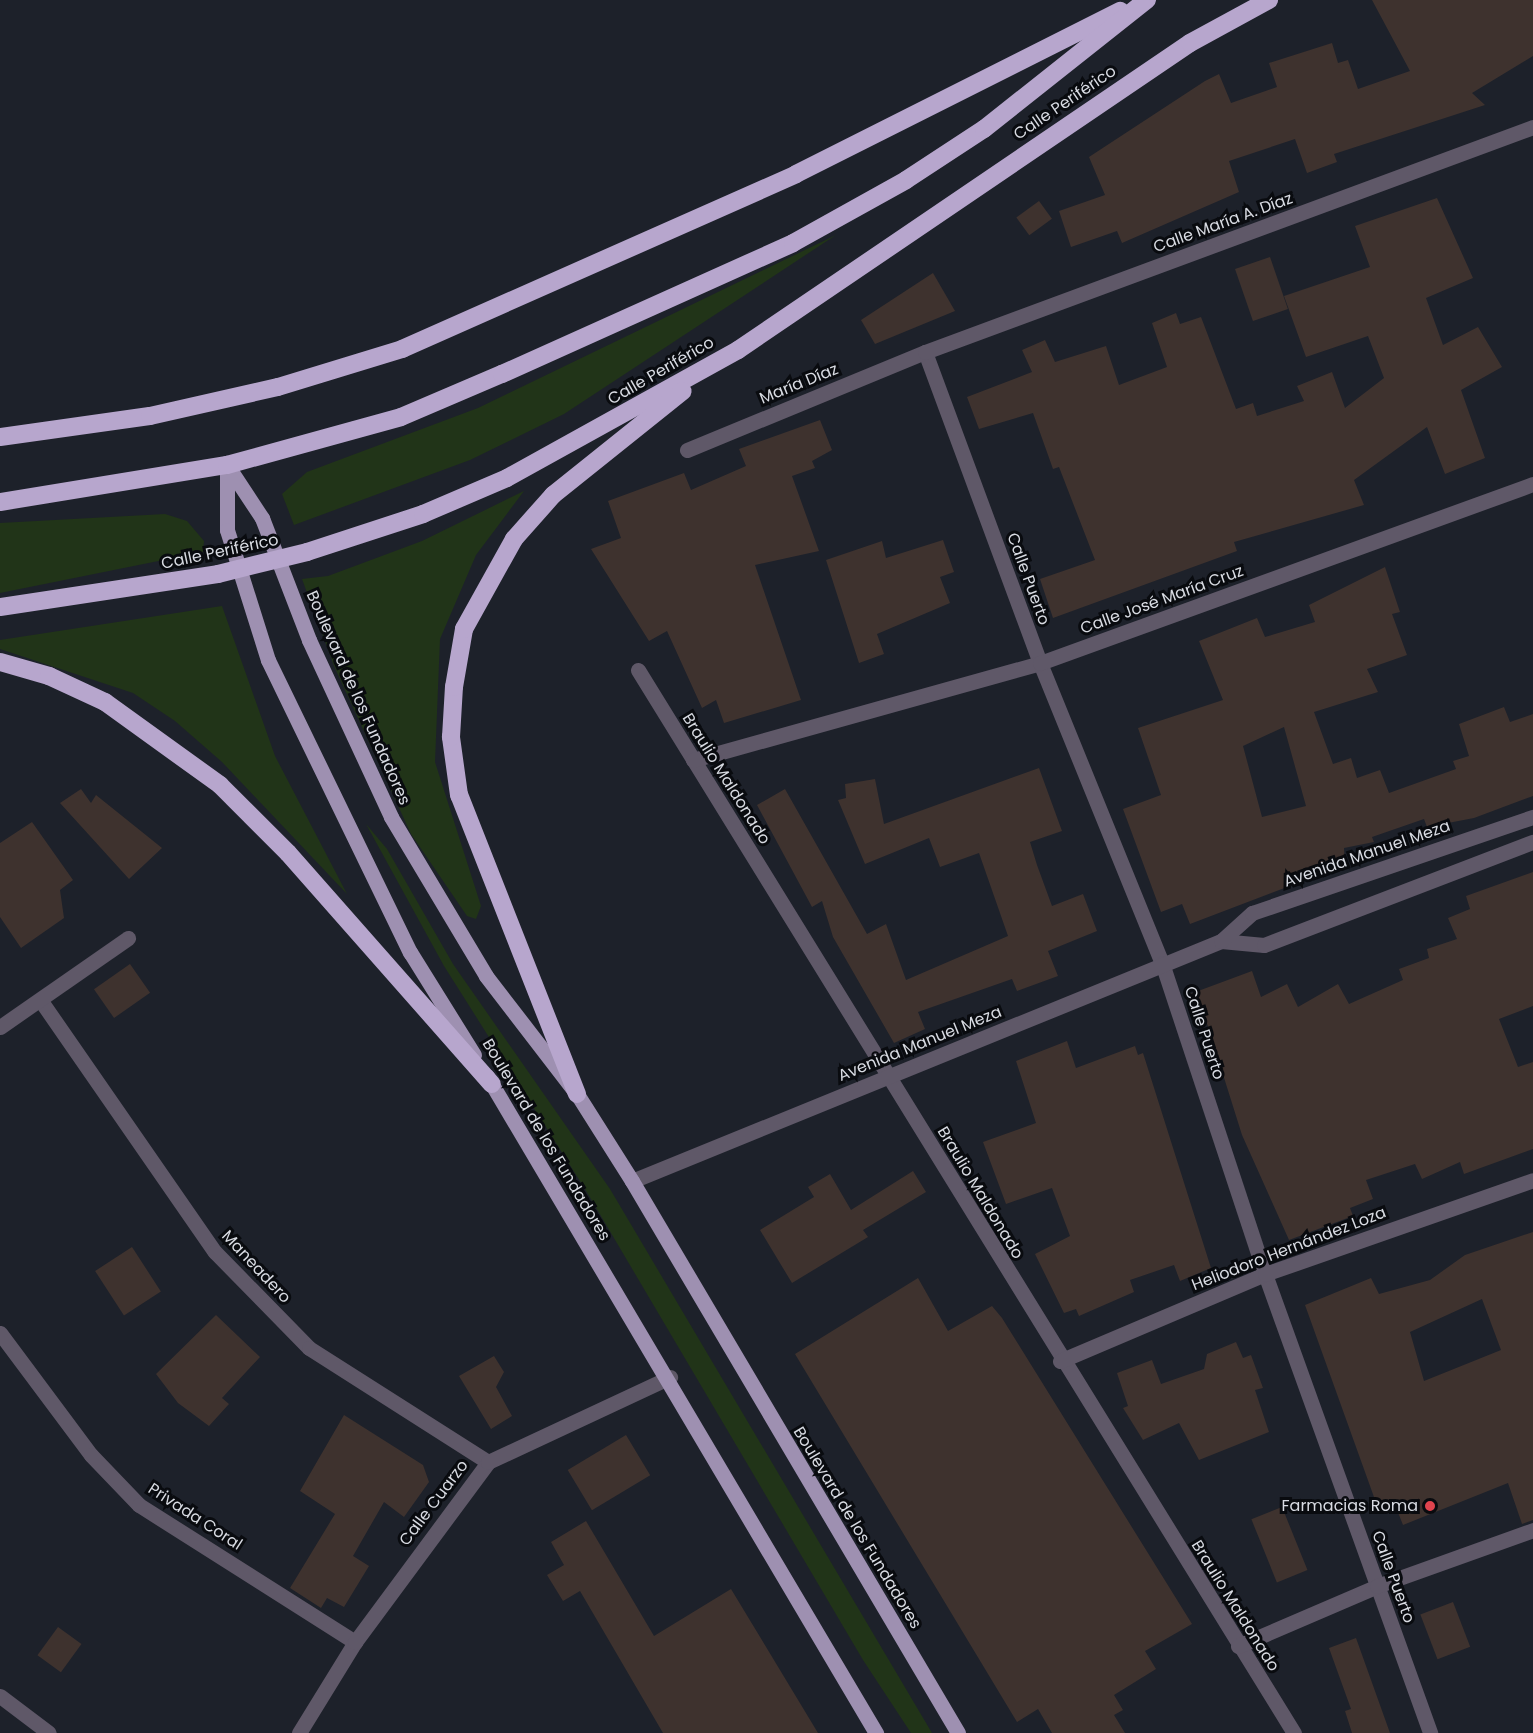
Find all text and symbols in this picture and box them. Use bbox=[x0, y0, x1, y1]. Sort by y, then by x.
street label: Calle Periférico bbox=[1010, 62, 1120, 144]
street label: Calle María A. Díaz bbox=[1151, 189, 1295, 257]
street label: Calle Periférico bbox=[605, 333, 717, 409]
street label: María Díaz bbox=[757, 360, 841, 408]
street label: Calle Periférico bbox=[160, 530, 280, 574]
street label: Calle Puerto bbox=[1002, 530, 1054, 628]
street label: Calle José María Cruz bbox=[1078, 562, 1246, 638]
street label: Boulevard de los Fundadores bbox=[302, 588, 414, 808]
street label: Braulio Maldonado bbox=[678, 710, 774, 848]
street label: Avenida Manuel Meza bbox=[1281, 816, 1453, 892]
street label: Calle Puerto bbox=[1180, 984, 1228, 1082]
street label: Avenida Manuel Meza bbox=[835, 1002, 1005, 1086]
street label: Boulevard de los Fundadores bbox=[478, 1036, 614, 1244]
street label: Braulio Maldonado bbox=[933, 1123, 1027, 1263]
street label: Heliodoro Hernández Loza bbox=[1189, 1203, 1389, 1295]
street label: Maneadero bbox=[217, 1227, 295, 1307]
street label: Boulevard de los Fundadores bbox=[789, 1424, 925, 1632]
street label: Calle Cuarzo bbox=[396, 1456, 472, 1550]
street label: Privada Coral bbox=[144, 1479, 246, 1555]
place label: Farmacias Roma bbox=[1282, 1496, 1418, 1516]
marker: Farmacias Roma bbox=[1423, 1499, 1437, 1513]
street label: Calle Puerto bbox=[1367, 1528, 1419, 1626]
street label: Braulio Maldonado bbox=[1187, 1537, 1283, 1675]

